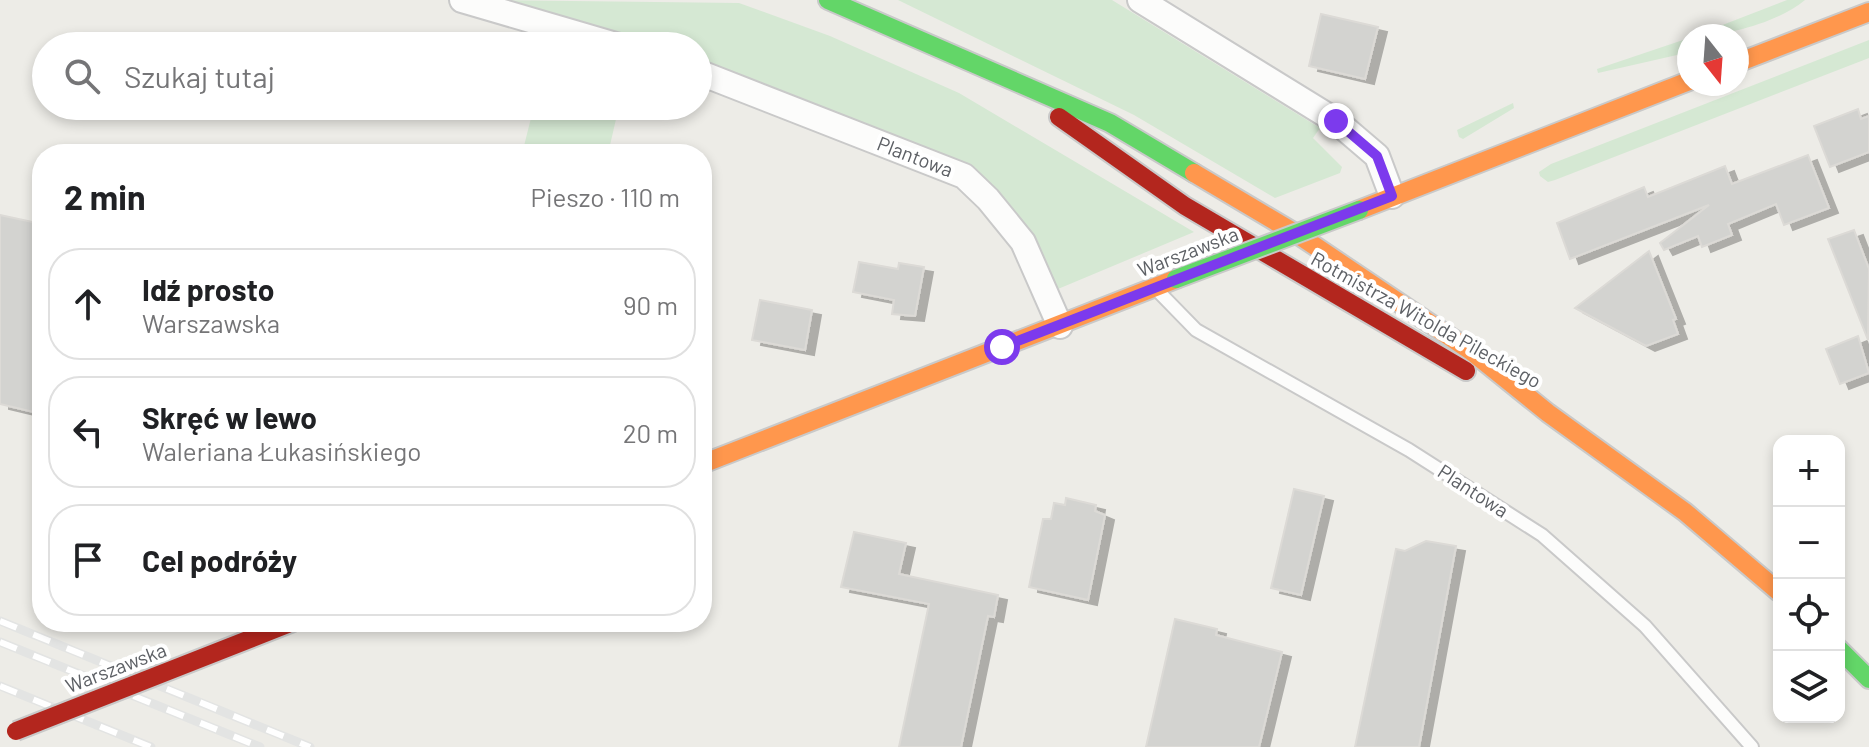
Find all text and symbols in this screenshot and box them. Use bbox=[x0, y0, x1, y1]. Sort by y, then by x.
north arrow bbox=[1677, 24, 1749, 96]
search box bbox=[32, 32, 712, 120]
icon: search bbox=[60, 54, 104, 98]
text: Szukaj tutaj bbox=[124, 58, 275, 94]
route end bbox=[1318, 103, 1354, 139]
street label: Plantowa bbox=[874, 131, 957, 181]
text: 2 min bbox=[64, 176, 146, 217]
text: Pieszo · 110 m bbox=[531, 181, 680, 212]
street label: Warszawska bbox=[1134, 221, 1241, 281]
street label: Rotmistrza Witolda Pileckiego bbox=[1307, 246, 1546, 393]
text: Idź prosto bbox=[142, 271, 274, 307]
icon: ahead bbox=[66, 282, 110, 326]
text: 90 m bbox=[623, 289, 678, 320]
text: Warszawska bbox=[142, 307, 280, 338]
route start bbox=[984, 329, 1020, 365]
text: Skręć w lewo bbox=[142, 399, 317, 435]
icon: left bbox=[66, 410, 110, 454]
text: 20 m bbox=[623, 417, 678, 448]
text: Waleriana Łukasińskiego bbox=[142, 435, 421, 466]
map controls bbox=[1773, 435, 1845, 723]
button: + bbox=[1773, 435, 1845, 507]
street label: Plantowa bbox=[1434, 458, 1513, 522]
button: − bbox=[1773, 507, 1845, 579]
icon: arrive bbox=[66, 538, 110, 582]
text: Cel podróży bbox=[142, 542, 297, 578]
button: locate bbox=[1773, 579, 1845, 651]
street label: Warszawska bbox=[62, 637, 169, 697]
button: layers bbox=[1773, 651, 1845, 723]

